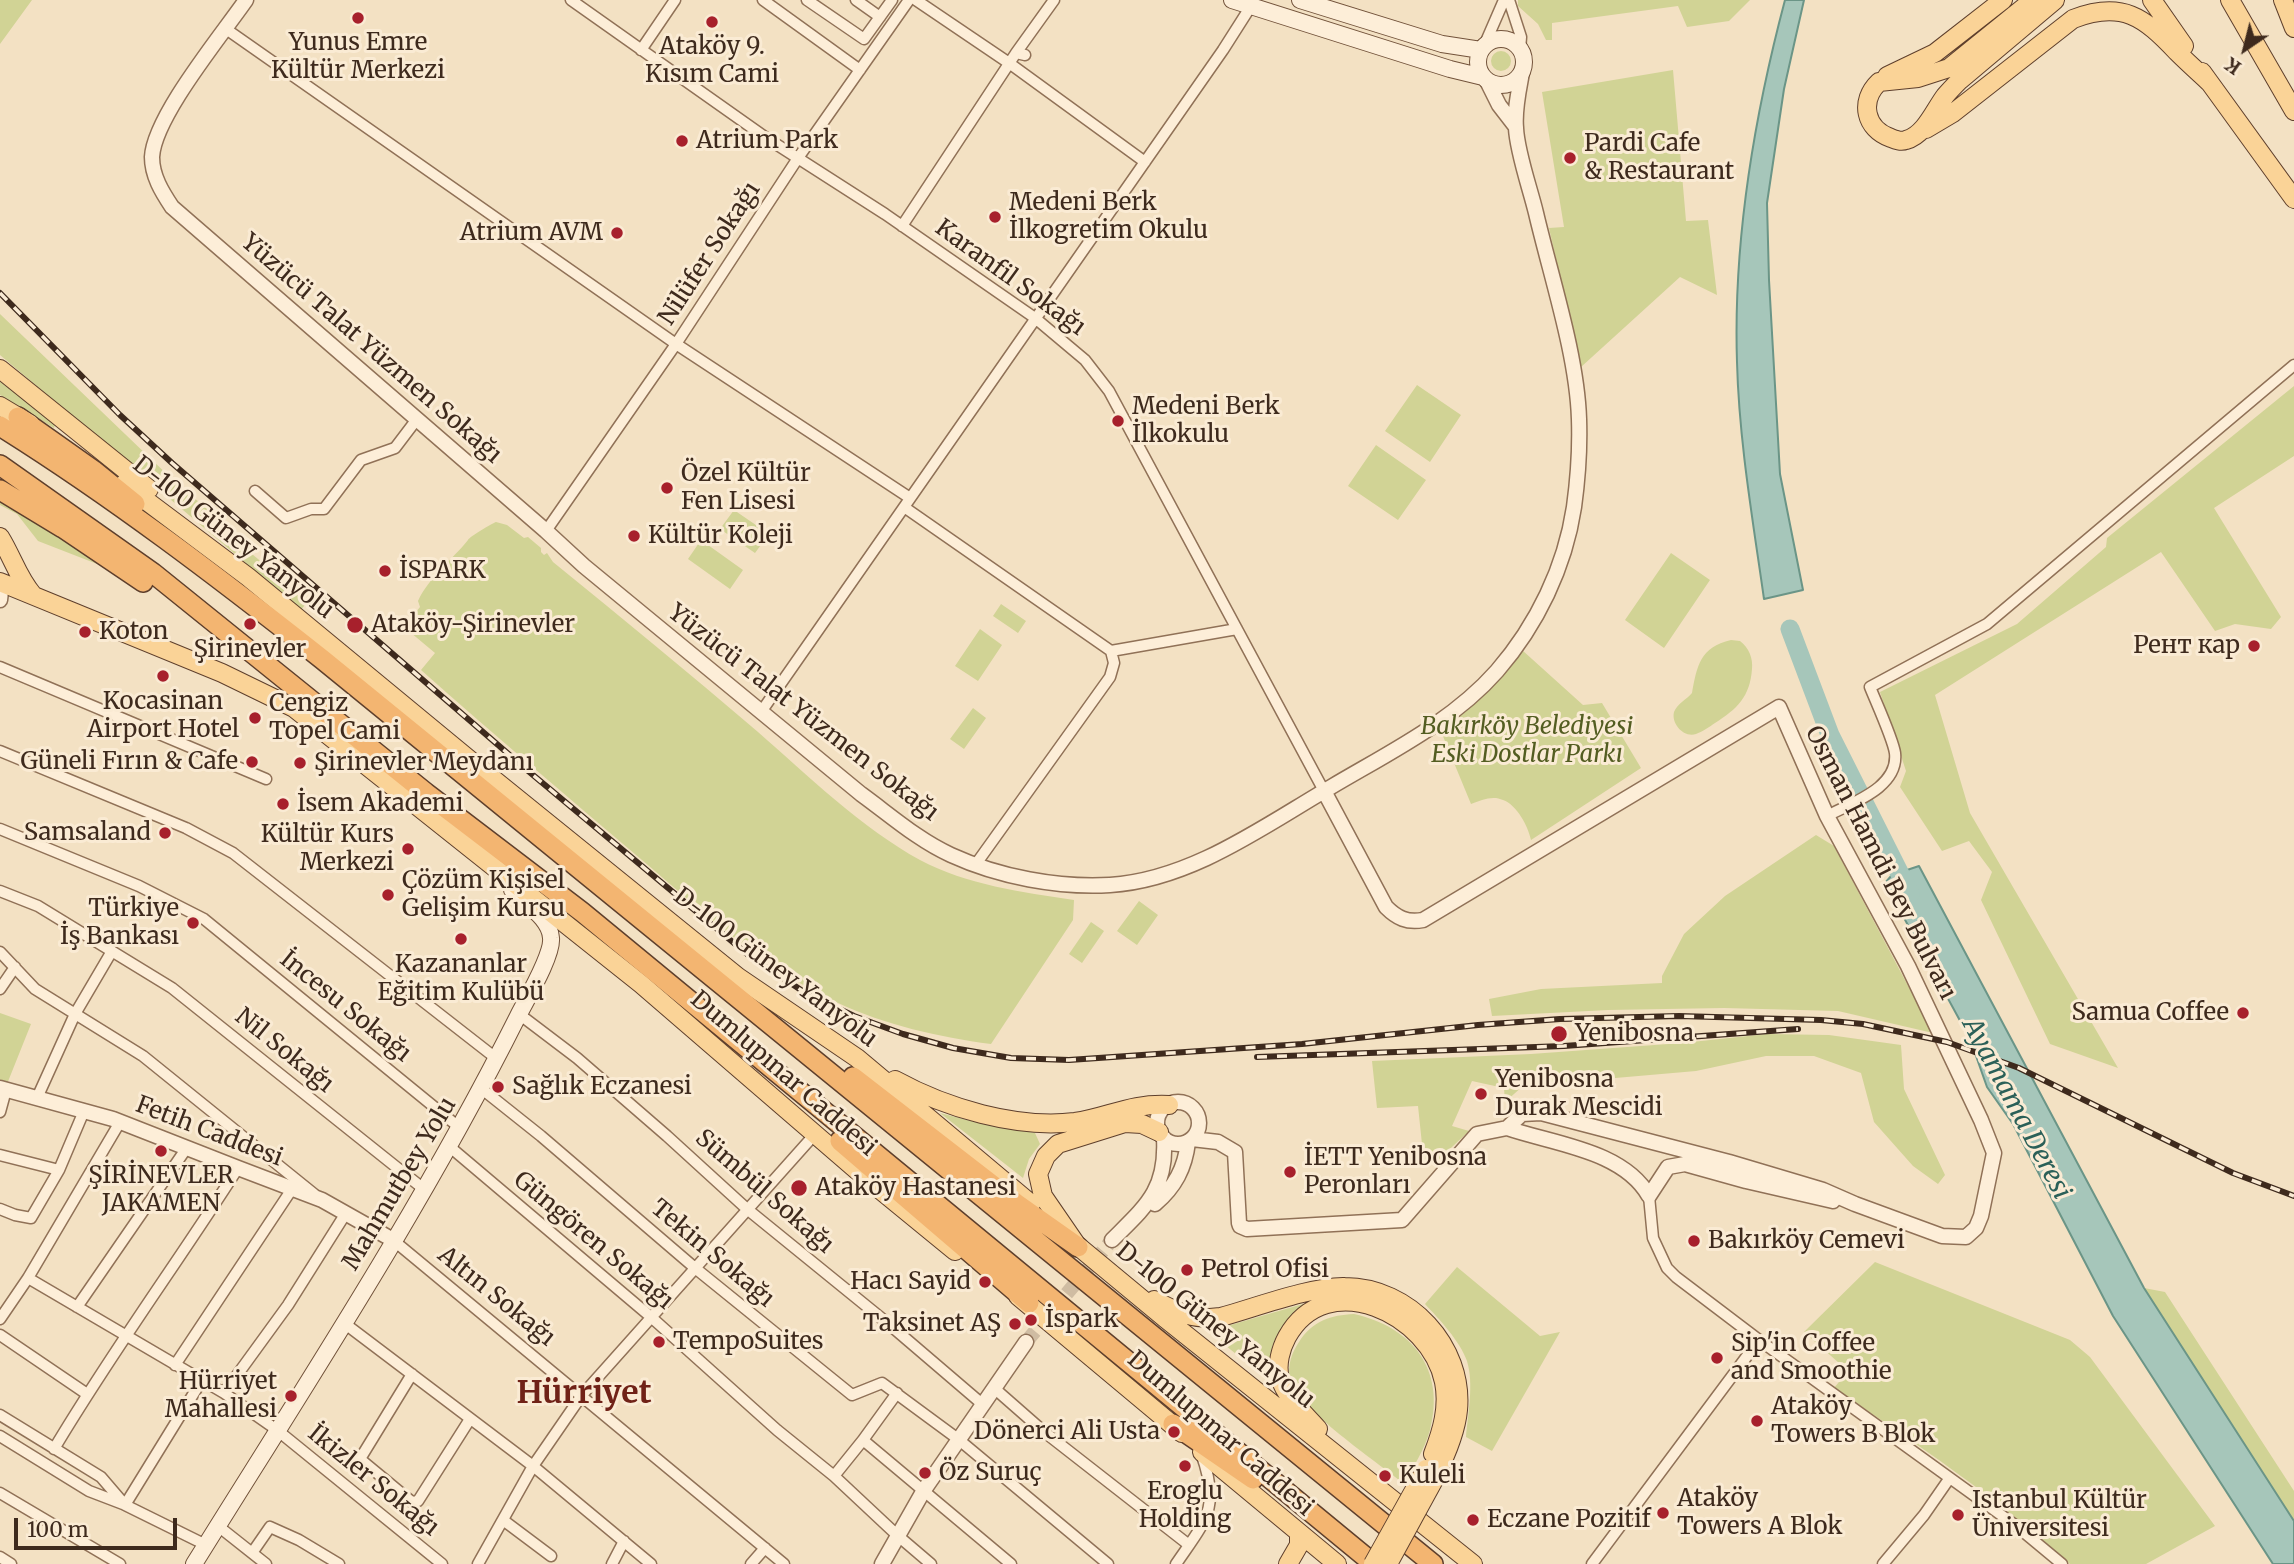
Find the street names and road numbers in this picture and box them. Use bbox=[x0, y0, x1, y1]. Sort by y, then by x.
street label: Nilüfer Sokağı bbox=[653, 177, 767, 331]
street label: Karanfil Sokağı bbox=[929, 214, 1091, 342]
street label: Yüzücü Talat Yüzmen Sokağı bbox=[235, 228, 507, 470]
street label: D-100 Güney Yanyolu bbox=[127, 451, 339, 625]
street label: Yüzücü Talat Yüzmen Sokağı bbox=[662, 598, 944, 828]
street label: Osman Hamdi Bey Bulvarı bbox=[1798, 721, 1962, 1005]
street label: D-100 Güney Yanyolu bbox=[668, 882, 882, 1054]
street label: İncesu Sokağı bbox=[274, 945, 416, 1069]
street label: Dumlupınar Caddesi bbox=[684, 985, 882, 1163]
street label: Nil Sokağı bbox=[229, 1003, 339, 1099]
street label: Fetih Caddesi bbox=[131, 1091, 287, 1173]
street label: Mahmutbey Yolu bbox=[337, 1092, 463, 1276]
street label: Sümbül Sokağı bbox=[689, 1124, 839, 1260]
street label: Güngören Sokağı bbox=[507, 1166, 679, 1316]
street label: Tekin Sokağı bbox=[645, 1194, 779, 1314]
street label: D-100 Güney Yanyolu bbox=[1110, 1237, 1320, 1415]
street label: Altın Sokağı bbox=[432, 1241, 560, 1353]
street label: Dumlupınar Caddesi bbox=[1121, 1345, 1319, 1523]
street label: İkizler Sokağı bbox=[302, 1419, 444, 1543]

